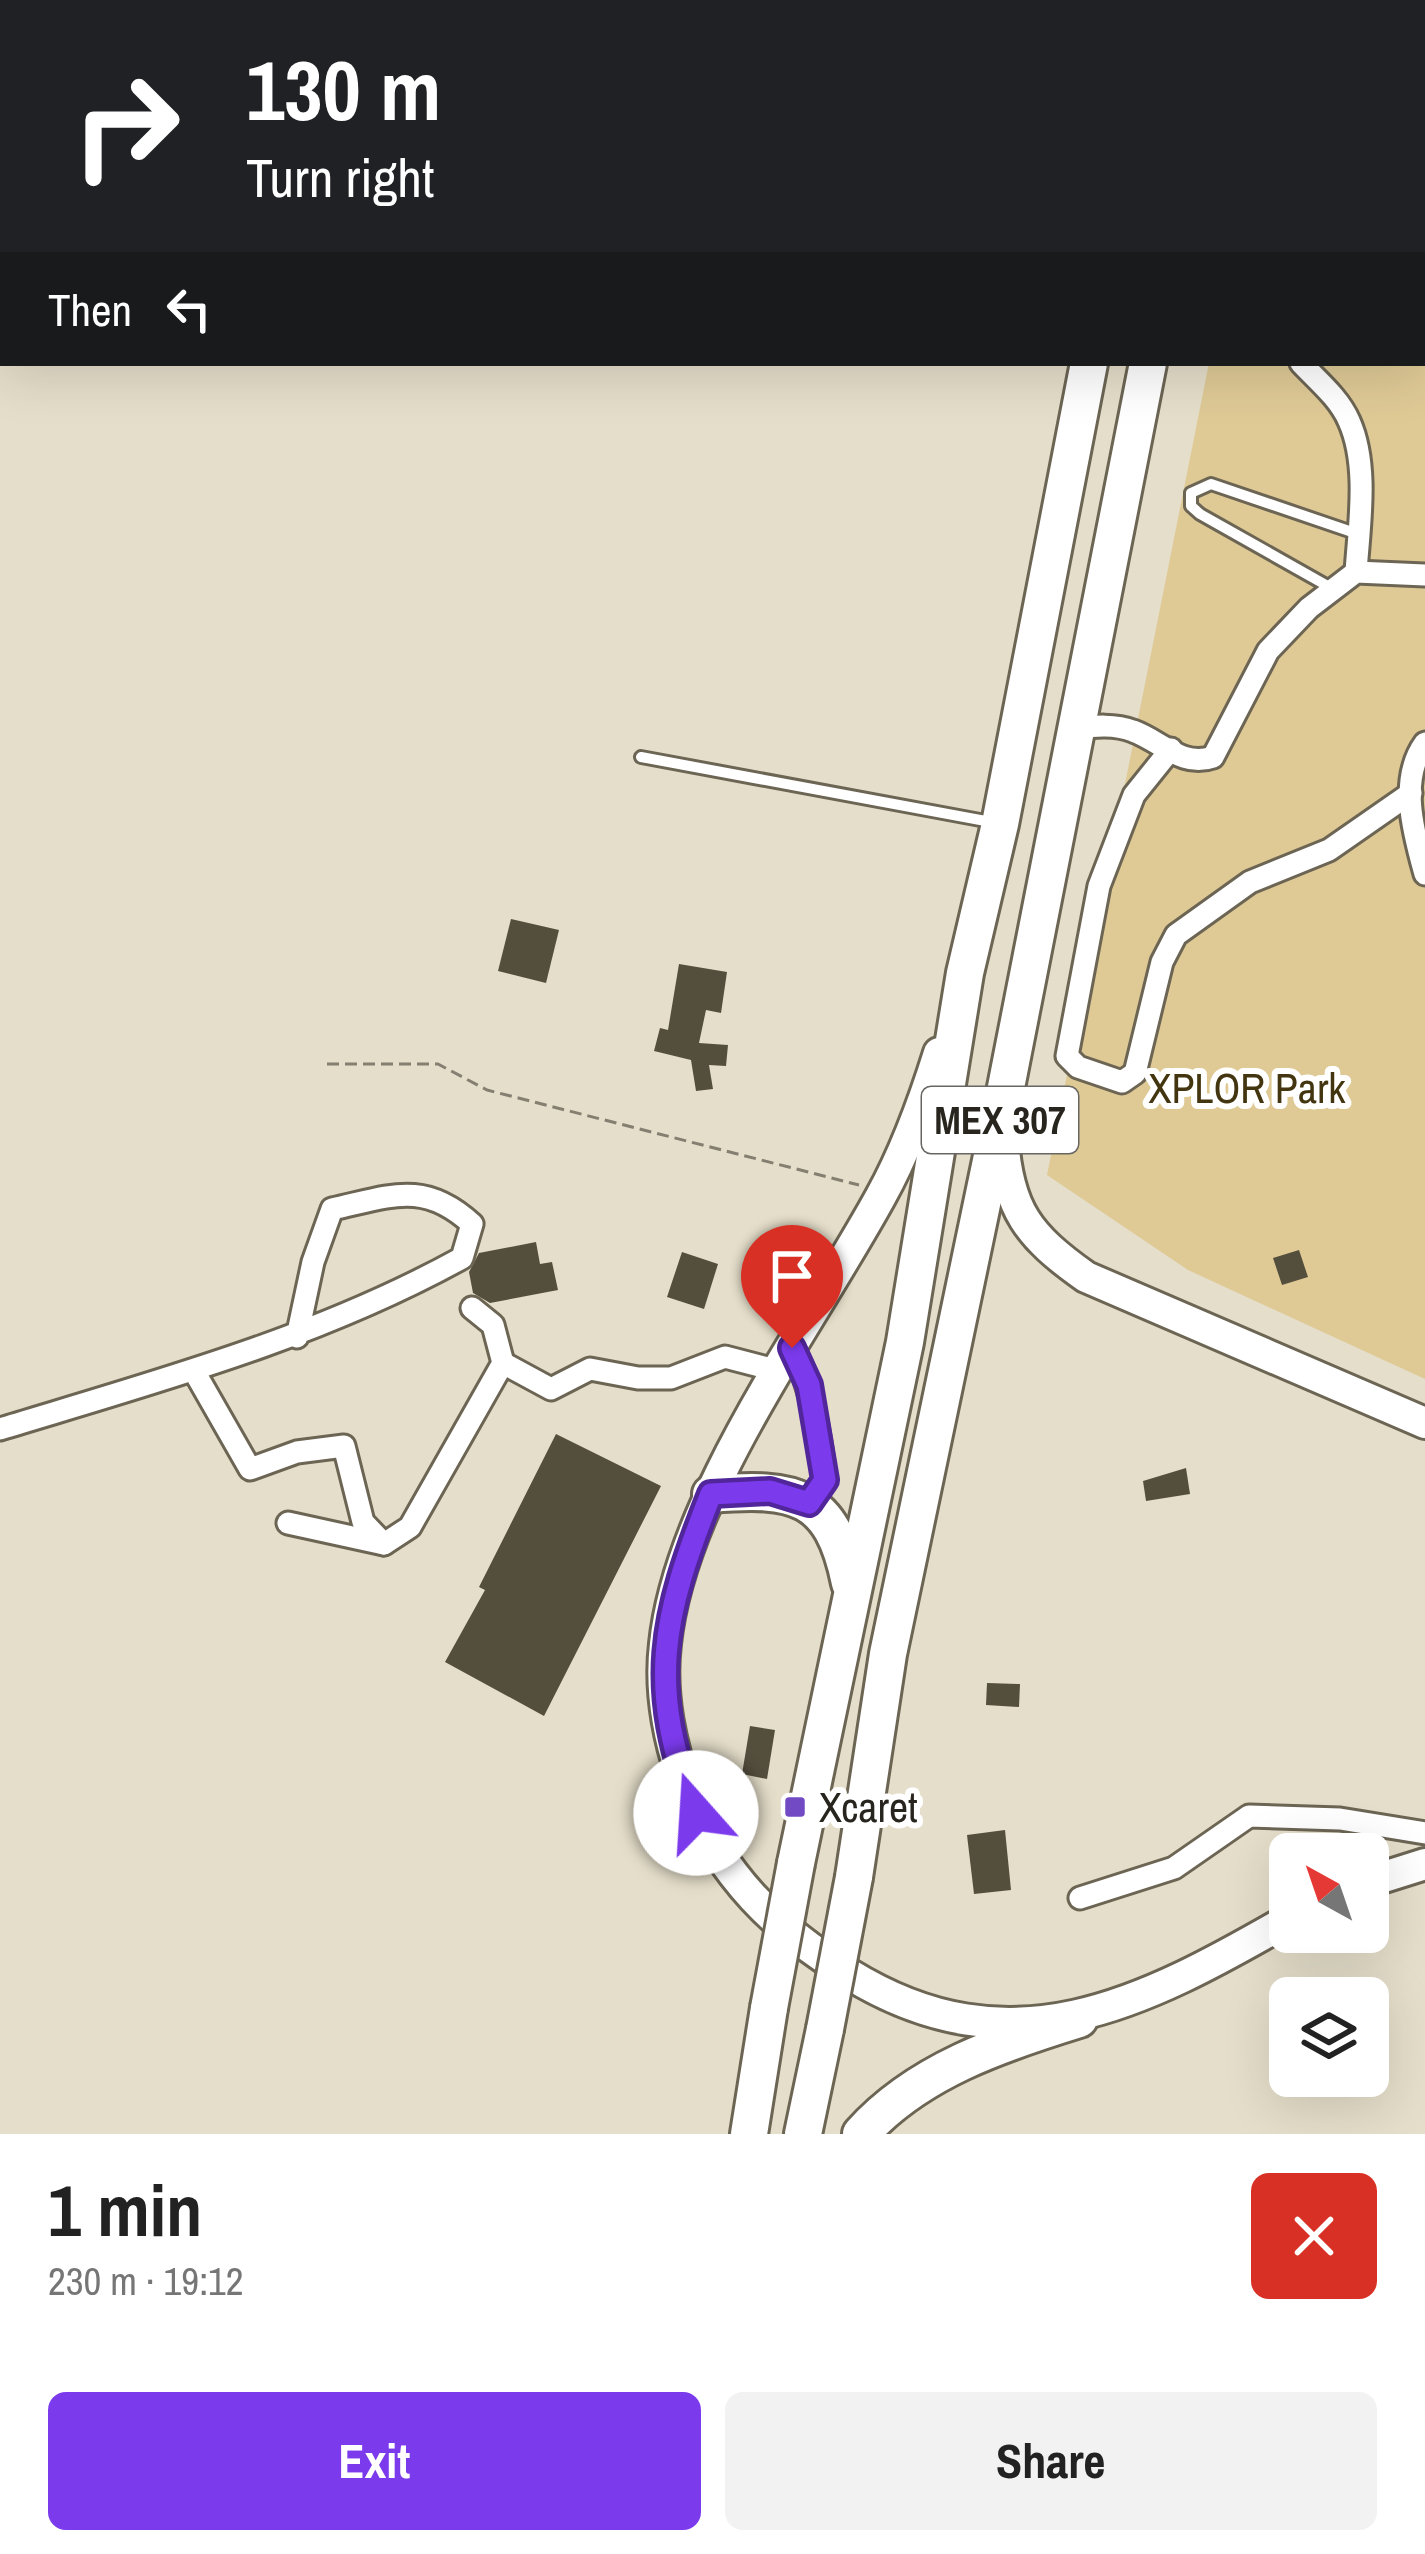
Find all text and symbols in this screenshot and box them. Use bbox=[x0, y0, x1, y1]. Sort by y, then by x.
text: 130 m bbox=[246, 33, 441, 146]
icon: right bbox=[48, 48, 204, 204]
text: Turn right bbox=[246, 141, 434, 214]
icon: left bbox=[156, 276, 222, 342]
text: Then bbox=[48, 279, 132, 340]
park label: XPLOR Park bbox=[1148, 1060, 1346, 1116]
road number: MEX 307 bbox=[922, 1087, 1078, 1153]
pin bbox=[741, 1225, 843, 1348]
icon: arrive bbox=[759, 1243, 825, 1309]
position arrow bbox=[633, 1750, 759, 1876]
place label: Xcaret bbox=[819, 1779, 918, 1835]
marker: Xcaret bbox=[782, 1794, 808, 1820]
north arrow bbox=[1269, 1833, 1389, 1953]
map controls bbox=[1269, 1833, 1389, 2097]
button: layers bbox=[1269, 1977, 1389, 2097]
text: 1 min bbox=[48, 2161, 202, 2258]
button: close bbox=[1251, 2173, 1377, 2299]
text: 230 m · 19:12 bbox=[48, 2255, 244, 2307]
button: Exit bbox=[48, 2392, 701, 2530]
button: Share bbox=[725, 2392, 1377, 2530]

